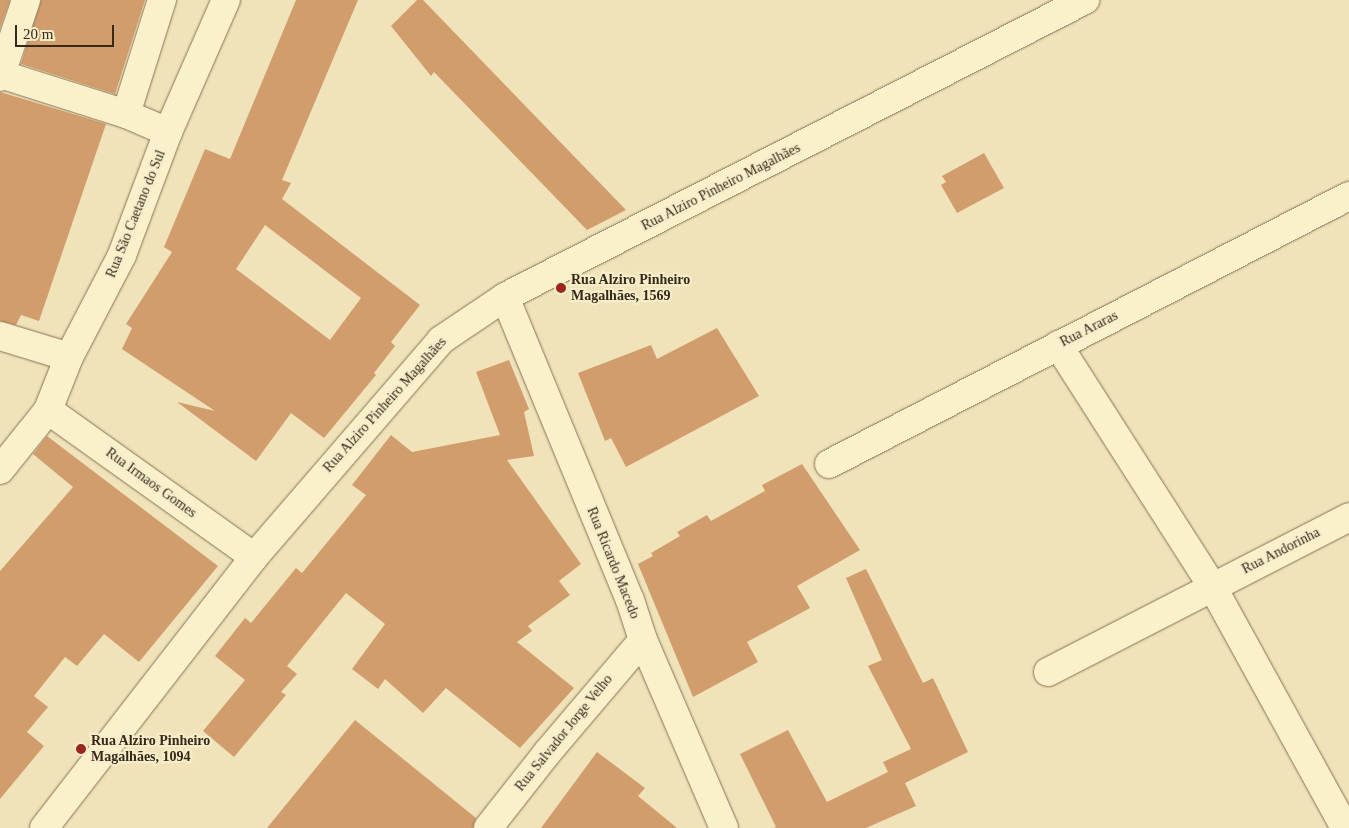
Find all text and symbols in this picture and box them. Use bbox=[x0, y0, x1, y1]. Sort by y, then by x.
scale bar bbox=[18, 15, 116, 47]
text: 20 m bbox=[23, 26, 53, 42]
street label: Rua Alziro Pinheiro Magalhães bbox=[638, 139, 804, 235]
street label: Rua São Caetano do Sul bbox=[103, 148, 169, 280]
place label: Rua Alziro Pinheiro Magalhães, 1569 bbox=[571, 272, 691, 304]
marker: Rua Alziro Pinheiro Magalhães, 1569 bbox=[555, 282, 567, 294]
street label: Rua Araras bbox=[1057, 307, 1121, 351]
street label: Rua Alziro Pinheiro Magalhães bbox=[320, 334, 450, 476]
street label: Rua Irmaos Gomes bbox=[102, 444, 200, 522]
street label: Rua Ricardo Macedo bbox=[583, 505, 643, 621]
street label: Rua Andorinha bbox=[1239, 524, 1323, 578]
street label: Rua Salvador Jorge Velho bbox=[512, 671, 616, 795]
place label: Rua Alziro Pinheiro Magalhães, 1094 bbox=[91, 733, 211, 766]
marker: Rua Alziro Pinheiro Magalhães, 1094 bbox=[75, 743, 87, 755]

